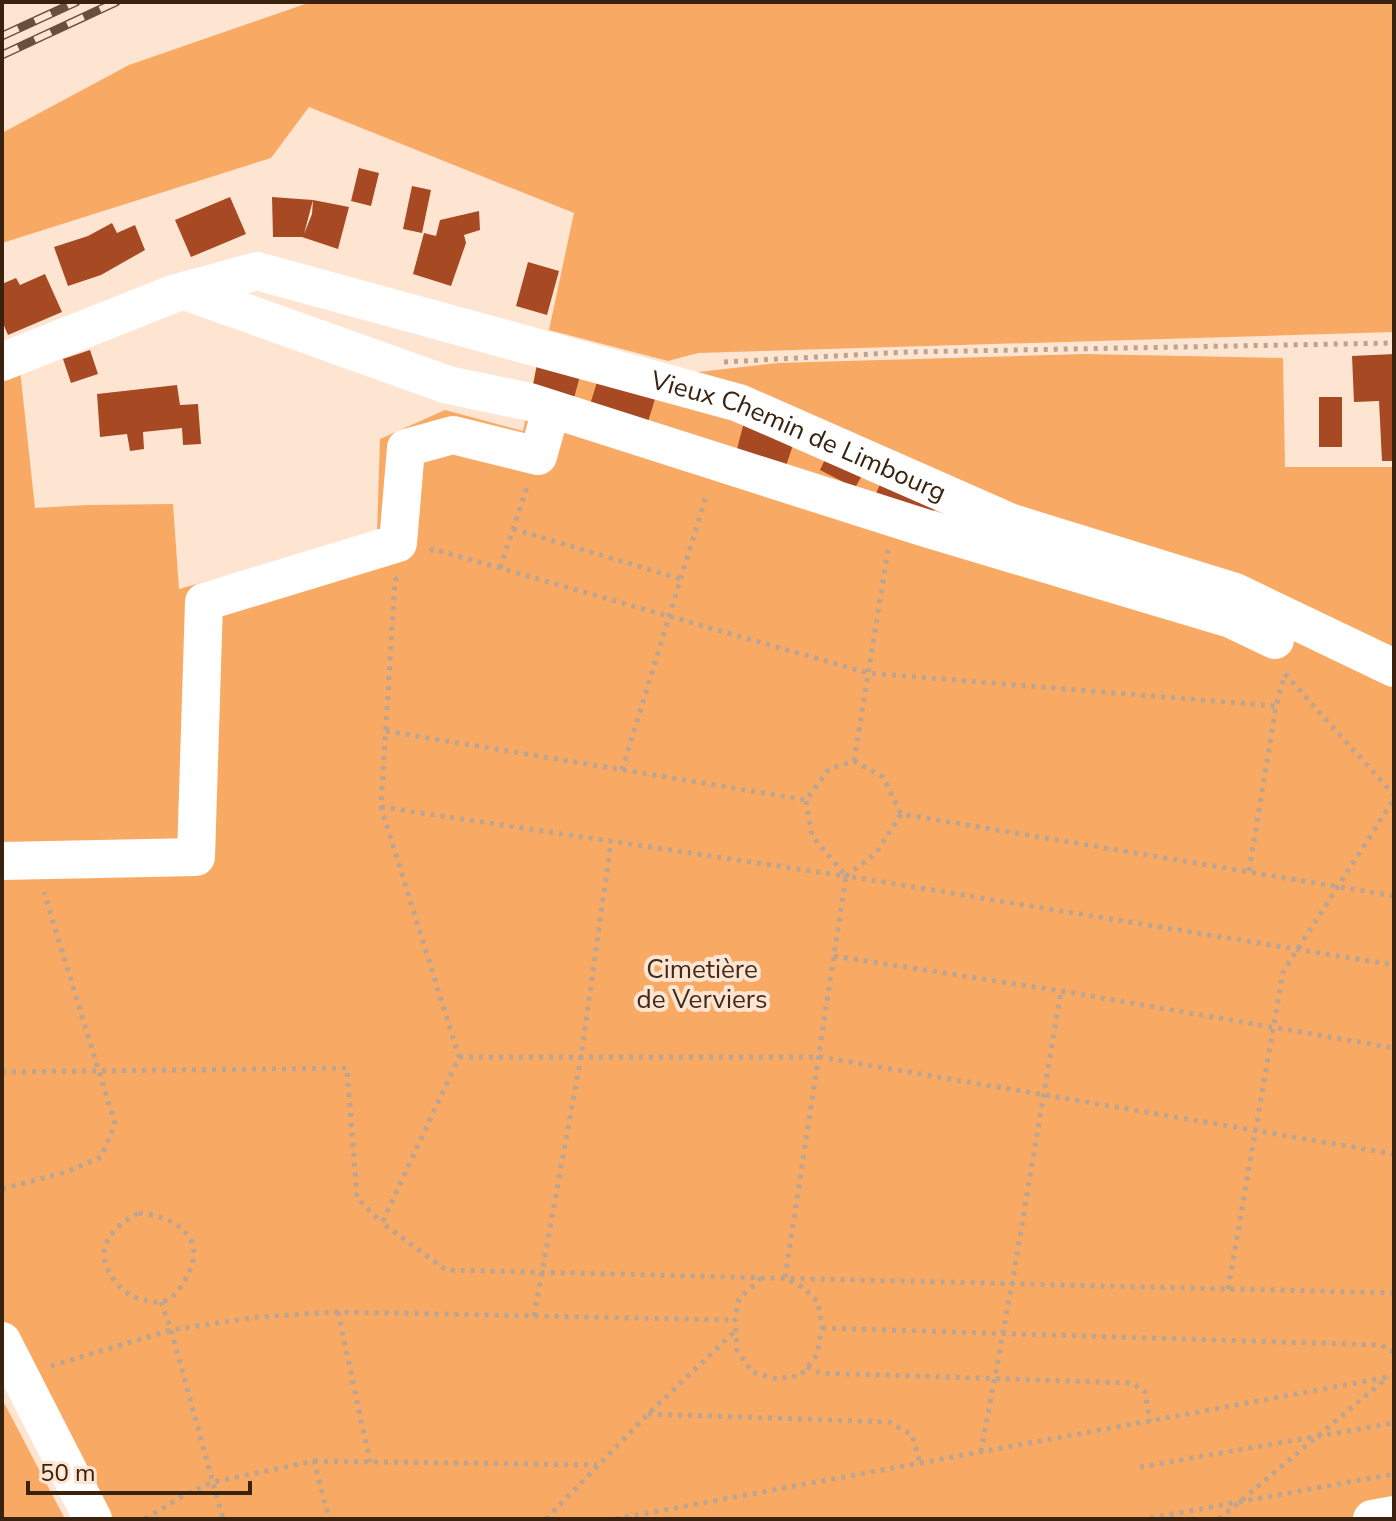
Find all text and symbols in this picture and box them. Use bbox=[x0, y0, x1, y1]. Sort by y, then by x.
street label: Vieux Chemin de Limbourg bbox=[646, 362, 952, 510]
park label: Cimetière de Verviers bbox=[637, 952, 767, 1017]
scale bar bbox=[28, 1445, 250, 1495]
text: 50 m bbox=[40, 1457, 96, 1489]

